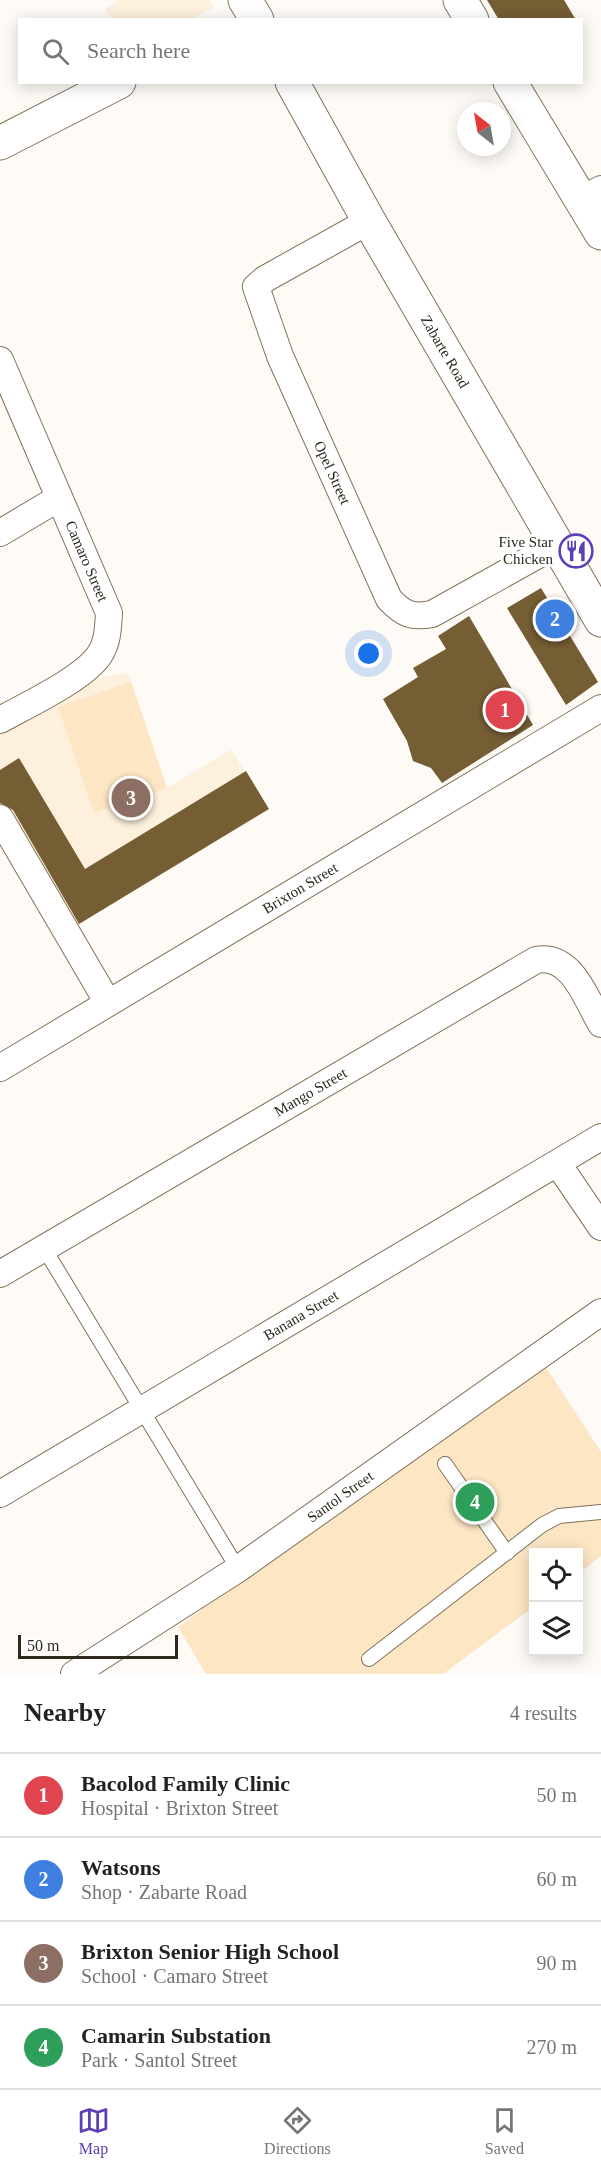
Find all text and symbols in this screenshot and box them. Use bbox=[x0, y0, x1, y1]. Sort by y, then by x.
search box bbox=[18, 18, 583, 84]
icon: search bbox=[39, 35, 72, 68]
text: Search here bbox=[87, 38, 190, 63]
north arrow bbox=[457, 102, 511, 156]
street label: Zabarte Road bbox=[418, 312, 473, 391]
street label: Opel Street bbox=[311, 438, 354, 508]
street label: Camaro Street bbox=[62, 518, 111, 605]
restaurant icon: Five Star Chicken bbox=[558, 533, 594, 569]
place label: Five Star Chicken bbox=[498, 534, 553, 567]
pin: 2 bbox=[536, 596, 574, 642]
your location bbox=[354, 639, 383, 668]
pin: 1 bbox=[486, 688, 524, 732]
pin: 3 bbox=[112, 776, 150, 820]
street label: Brixton Street bbox=[260, 859, 341, 917]
street label: Mango Street bbox=[272, 1064, 350, 1119]
street label: Banana Street bbox=[261, 1287, 342, 1344]
street label: Santol Street bbox=[304, 1467, 377, 1525]
pin: 4 bbox=[456, 1480, 494, 1524]
map controls bbox=[529, 1548, 583, 1656]
button: locate bbox=[529, 1548, 583, 1602]
button: layers bbox=[529, 1602, 583, 1656]
scale bar bbox=[18, 1632, 178, 1660]
text: 50 m bbox=[27, 1637, 59, 1654]
text: Nearby bbox=[24, 1698, 106, 1727]
text: 4 results bbox=[510, 1702, 577, 1724]
text: Bacolod Family Clinic bbox=[81, 1771, 290, 1796]
text: 1 bbox=[39, 1784, 49, 1806]
text: 50 m bbox=[536, 1784, 577, 1806]
text: Hospital · Brixton Street bbox=[81, 1797, 278, 1819]
text: Watsons bbox=[81, 1855, 160, 1880]
text: 2 bbox=[39, 1868, 49, 1890]
text: 60 m bbox=[536, 1868, 577, 1890]
text: Shop · Zabarte Road bbox=[81, 1881, 247, 1903]
text: Brixton Senior High School bbox=[81, 1939, 339, 1964]
text: 3 bbox=[39, 1952, 49, 1974]
text: 90 m bbox=[536, 1952, 577, 1974]
text: School · Camaro Street bbox=[81, 1965, 268, 1987]
text: Camarin Substation bbox=[81, 2023, 271, 2048]
text: 4 bbox=[39, 2036, 49, 2058]
text: 270 m bbox=[526, 2036, 577, 2058]
text: Park · Santol Street bbox=[81, 2049, 237, 2071]
tab: Map bbox=[77, 2104, 110, 2158]
tab: Directions bbox=[264, 2104, 331, 2158]
tab: Saved bbox=[485, 2104, 524, 2158]

